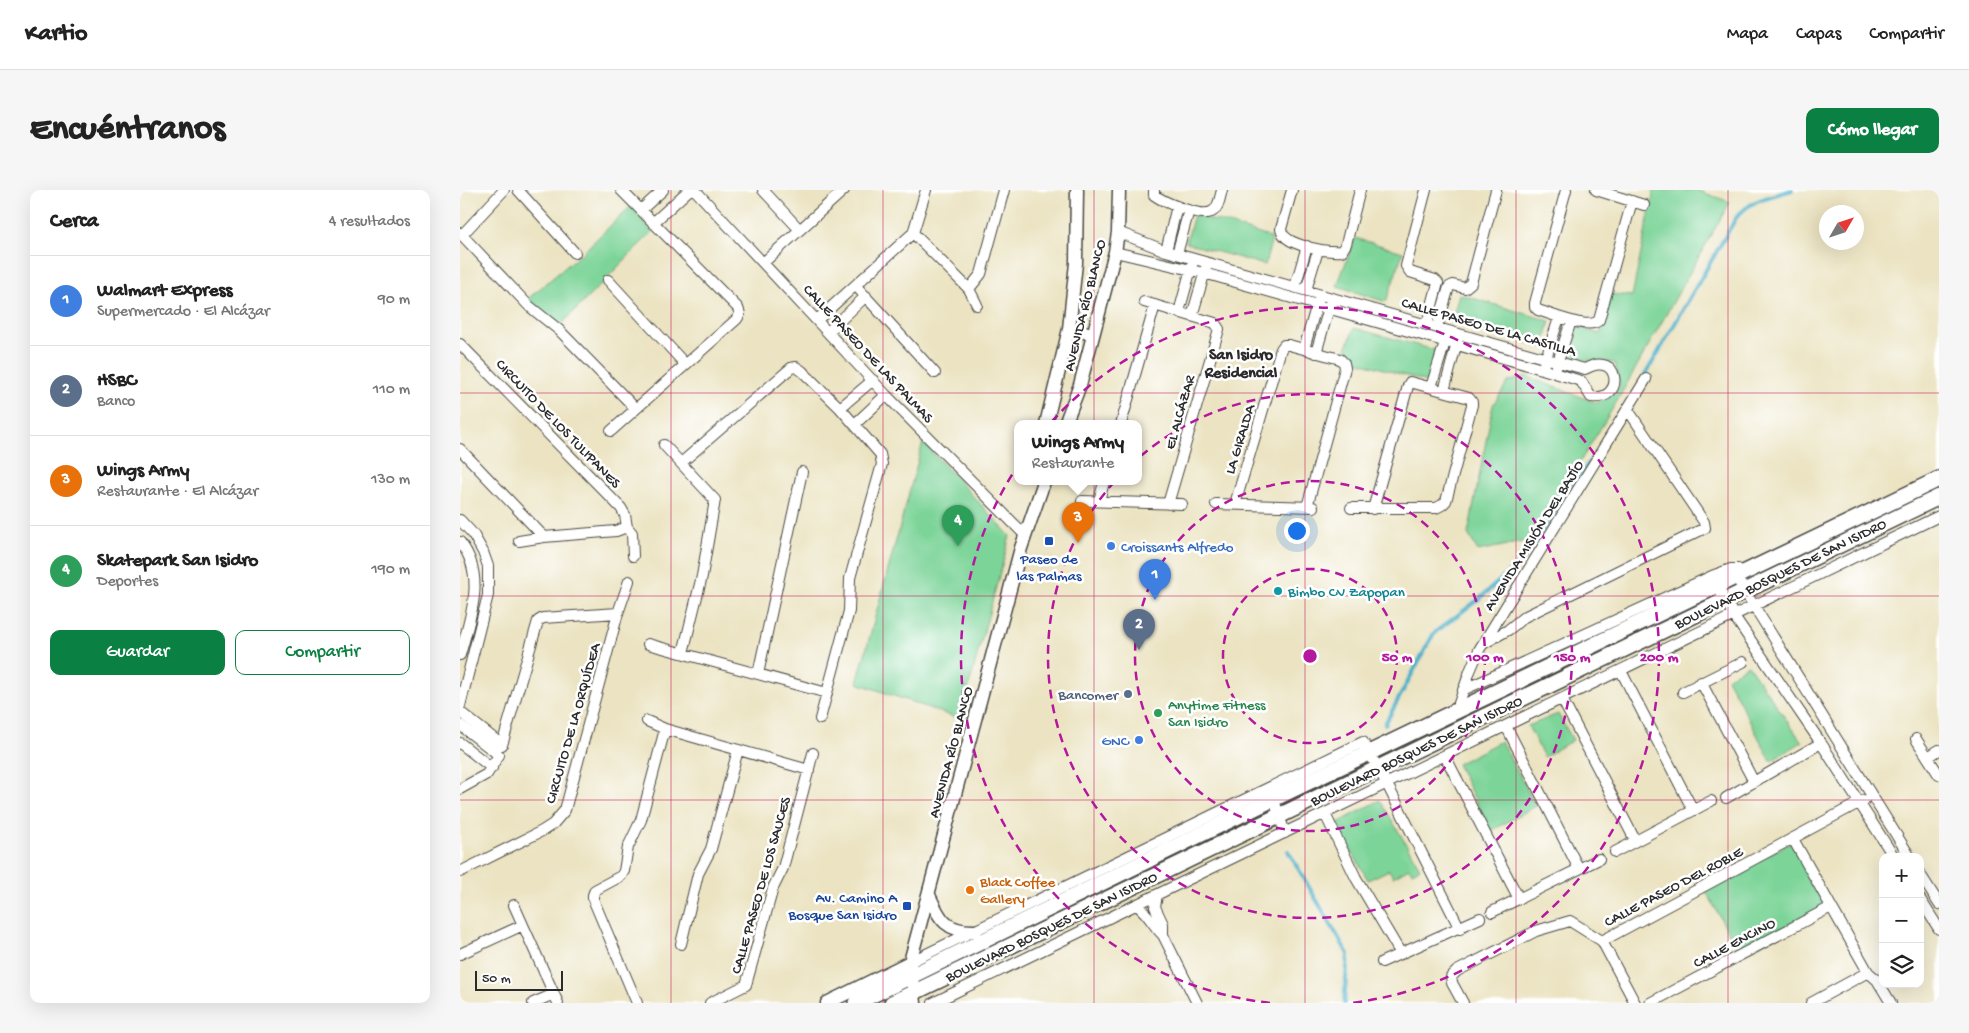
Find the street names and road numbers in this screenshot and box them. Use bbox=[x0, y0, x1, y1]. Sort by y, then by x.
street label: AVENIDA RÍO BLANCO bbox=[1061, 238, 1111, 373]
street label: CALLE PASEO DE LAS PALMAS bbox=[798, 281, 937, 428]
street label: CALLE PASEO DE LA CASTILLA bbox=[1399, 294, 1579, 362]
street label: CIRCUITO DE LOS TULIPANES bbox=[491, 356, 624, 493]
street label: EL ALCÁZAR bbox=[1162, 372, 1200, 452]
street label: LA GIRALDA bbox=[1222, 402, 1260, 477]
street label: AVENIDA MISIÓN DEL BAJÍO bbox=[1481, 457, 1589, 615]
street label: BOULEVARD BOSQUES DE SAN ISIDRO bbox=[1671, 516, 1890, 635]
street label: CIRCUITO DE LA ORQUÍDEA bbox=[542, 640, 606, 806]
street label: AVENIDA RÍO BLANCO bbox=[926, 685, 978, 820]
street label: BOULEVARD BOSQUES DE SAN ISIDRO bbox=[1307, 693, 1526, 812]
street label: CALLE PASEO DE LOS SAUCES bbox=[728, 795, 796, 976]
street label: CALLE PASEO DEL ROBLE bbox=[1602, 843, 1747, 932]
street label: BOULEVARD BOSQUES DE SAN ISIDRO bbox=[942, 869, 1161, 988]
street label: CALLE ENCINO bbox=[1691, 915, 1779, 973]

